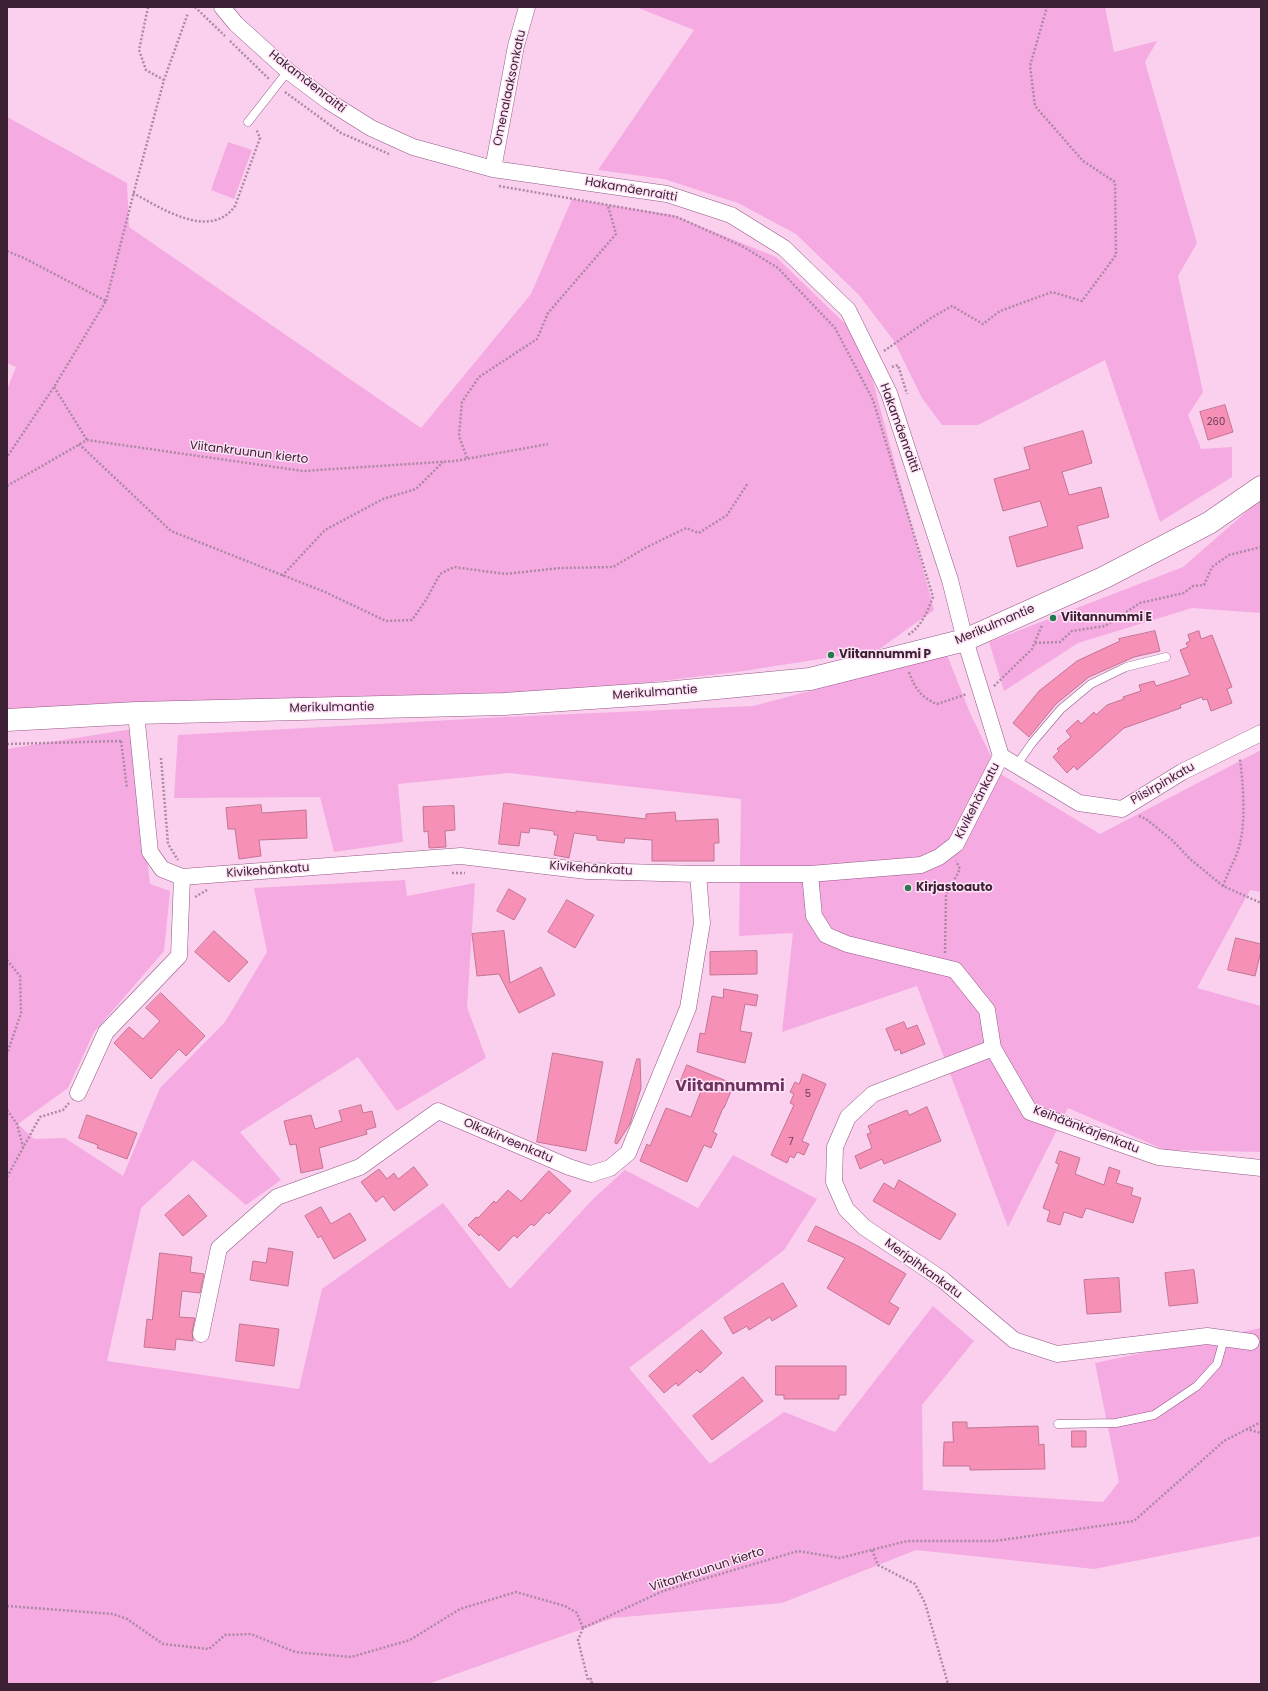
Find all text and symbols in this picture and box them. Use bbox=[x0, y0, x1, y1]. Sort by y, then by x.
street label: Omenalaaksonkatu bbox=[491, 29, 529, 147]
street label: Hakamäenraitti bbox=[266, 48, 348, 116]
street label: Hakamäenraitti bbox=[584, 175, 678, 205]
street label: Hakamäenraitti bbox=[876, 382, 922, 474]
house number: 260 bbox=[1207, 416, 1225, 428]
street label: Viitankruunun kierto bbox=[189, 439, 309, 467]
street label: Merikulmantie bbox=[953, 602, 1037, 648]
place label: Viitannummi E bbox=[1061, 611, 1152, 625]
marker: Viitannummi E bbox=[1048, 613, 1058, 623]
place label: Viitannummi P bbox=[839, 648, 931, 662]
marker: Viitannummi P bbox=[826, 650, 836, 660]
street label: Merikulmantie bbox=[612, 683, 698, 703]
street label: Merikulmantie bbox=[289, 700, 375, 716]
street label: Piisirpinkatu bbox=[1128, 760, 1198, 808]
street label: Kivikehänkatu bbox=[953, 761, 1003, 841]
street label: Kivikehänkatu bbox=[549, 859, 633, 879]
street label: Kivikehänkatu bbox=[226, 861, 310, 881]
place label: Kirjastoauto bbox=[916, 881, 993, 895]
marker: Kirjastoauto bbox=[903, 883, 913, 893]
district label: Viitannummi bbox=[675, 1077, 785, 1097]
house number: 5 bbox=[805, 1088, 811, 1100]
street label: Keihäänkärjenkatu bbox=[1031, 1103, 1141, 1157]
street label: Olkakirveenkatu bbox=[461, 1116, 555, 1166]
house number: 7 bbox=[788, 1136, 794, 1148]
street label: Meripihkankatu bbox=[881, 1236, 965, 1302]
street label: Viitankruunun kierto bbox=[648, 1545, 766, 1595]

